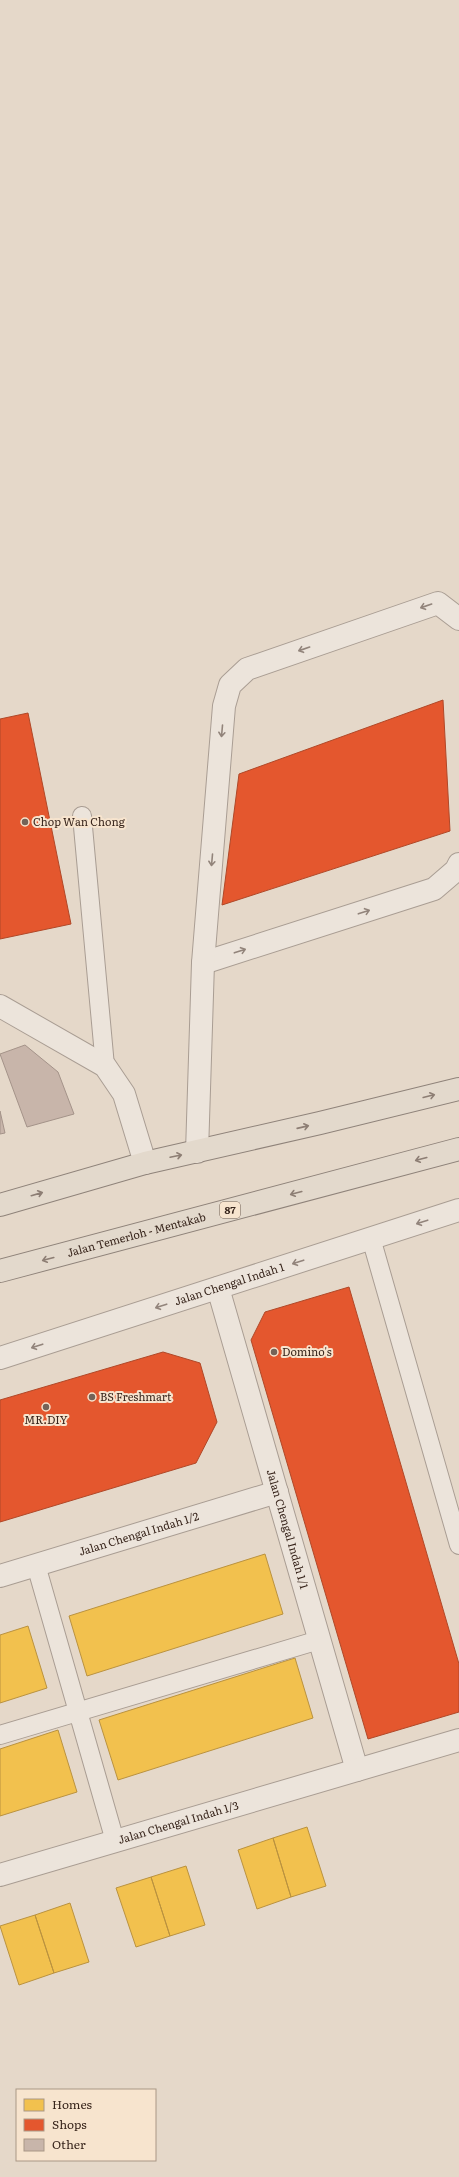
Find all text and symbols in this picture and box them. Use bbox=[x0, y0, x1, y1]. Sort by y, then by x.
one-way arrow bbox=[421, 603, 433, 611]
one-way arrow bbox=[297, 646, 310, 653]
one-way arrow bbox=[218, 724, 226, 737]
place label: Chop Wan Chong bbox=[33, 813, 126, 829]
marker: Chop Wan Chong bbox=[20, 817, 30, 827]
one-way arrow bbox=[208, 853, 215, 866]
one-way arrow bbox=[358, 907, 370, 915]
one-way arrow bbox=[234, 947, 247, 954]
one-way arrow bbox=[422, 1092, 435, 1100]
one-way arrow bbox=[296, 1123, 309, 1131]
one-way arrow bbox=[169, 1152, 182, 1160]
one-way arrow bbox=[415, 1156, 428, 1164]
one-way arrow bbox=[31, 1190, 44, 1197]
one-way arrow bbox=[289, 1190, 302, 1197]
road number: 87 bbox=[220, 1202, 240, 1218]
street label: Jalan Temerloh - Mentakab bbox=[65, 1208, 207, 1260]
one-way arrow bbox=[416, 1219, 429, 1226]
one-way arrow bbox=[42, 1255, 55, 1263]
street label: Jalan Chengal Indah 1 bbox=[172, 1258, 287, 1308]
one-way arrow bbox=[292, 1259, 305, 1266]
one-way arrow bbox=[155, 1303, 168, 1310]
one-way arrow bbox=[31, 1343, 44, 1350]
place label: Domino's bbox=[282, 1343, 332, 1359]
marker: Domino's bbox=[269, 1347, 279, 1357]
place label: BS Freshmart bbox=[100, 1388, 172, 1404]
marker: BS Freshmart bbox=[87, 1392, 97, 1402]
marker: MR.DIY bbox=[41, 1402, 51, 1412]
place label: MR.DIY bbox=[24, 1411, 68, 1427]
street label: Jalan Chengal Indah 1/1 bbox=[264, 1467, 313, 1591]
street label: Jalan Chengal Indah 1/2 bbox=[76, 1507, 201, 1559]
street label: Jalan Chengal Indah 1/3 bbox=[116, 1796, 240, 1847]
legend bbox=[16, 2089, 156, 2161]
text: Homes bbox=[52, 2095, 92, 2113]
text: Shops bbox=[52, 2115, 87, 2133]
text: Other bbox=[52, 2135, 86, 2153]

